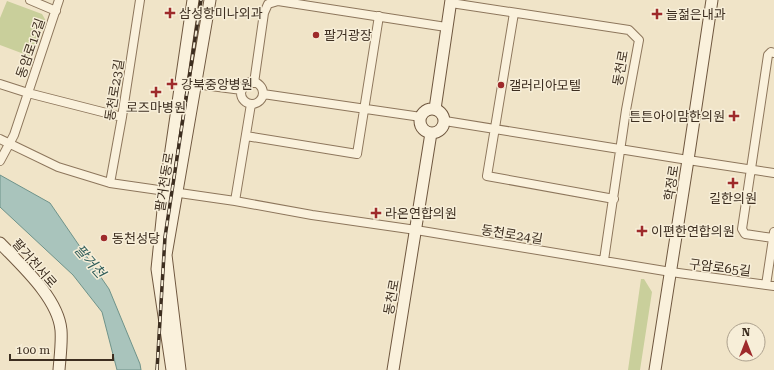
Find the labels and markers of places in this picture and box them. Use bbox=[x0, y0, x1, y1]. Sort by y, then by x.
place label: 삼성항미나외과 bbox=[179, 6, 263, 21]
marker: 삼성항미나외과 bbox=[164, 7, 176, 19]
place label: 늘젊은내과 bbox=[666, 7, 726, 22]
marker: 늘젊은내과 bbox=[651, 8, 663, 20]
place label: 팔거광장 bbox=[324, 28, 372, 43]
marker: 팔거광장 bbox=[311, 30, 321, 40]
place label: 강북중앙병원 bbox=[181, 77, 253, 92]
marker: 강북중앙병원 bbox=[166, 78, 178, 90]
place label: 갤러리아모텔 bbox=[509, 78, 581, 93]
marker: 갤러리아모텔 bbox=[496, 80, 506, 90]
marker: 로즈마병원 bbox=[150, 86, 162, 98]
place label: 로즈마병원 bbox=[126, 100, 186, 115]
place label: 튼튼아이맘한의원 bbox=[629, 109, 725, 124]
marker: 튼튼아이맘한의원 bbox=[728, 110, 740, 122]
marker: 길한의원 bbox=[727, 177, 739, 189]
place label: 길한의원 bbox=[709, 191, 757, 206]
place label: 라온연합의원 bbox=[385, 206, 457, 221]
marker: 라온연합의원 bbox=[370, 207, 382, 219]
place label: 이편한연합의원 bbox=[651, 224, 735, 239]
marker: 이편한연합의원 bbox=[636, 225, 648, 237]
place label: 동천성당 bbox=[112, 231, 160, 246]
marker: 동천성당 bbox=[99, 233, 109, 243]

